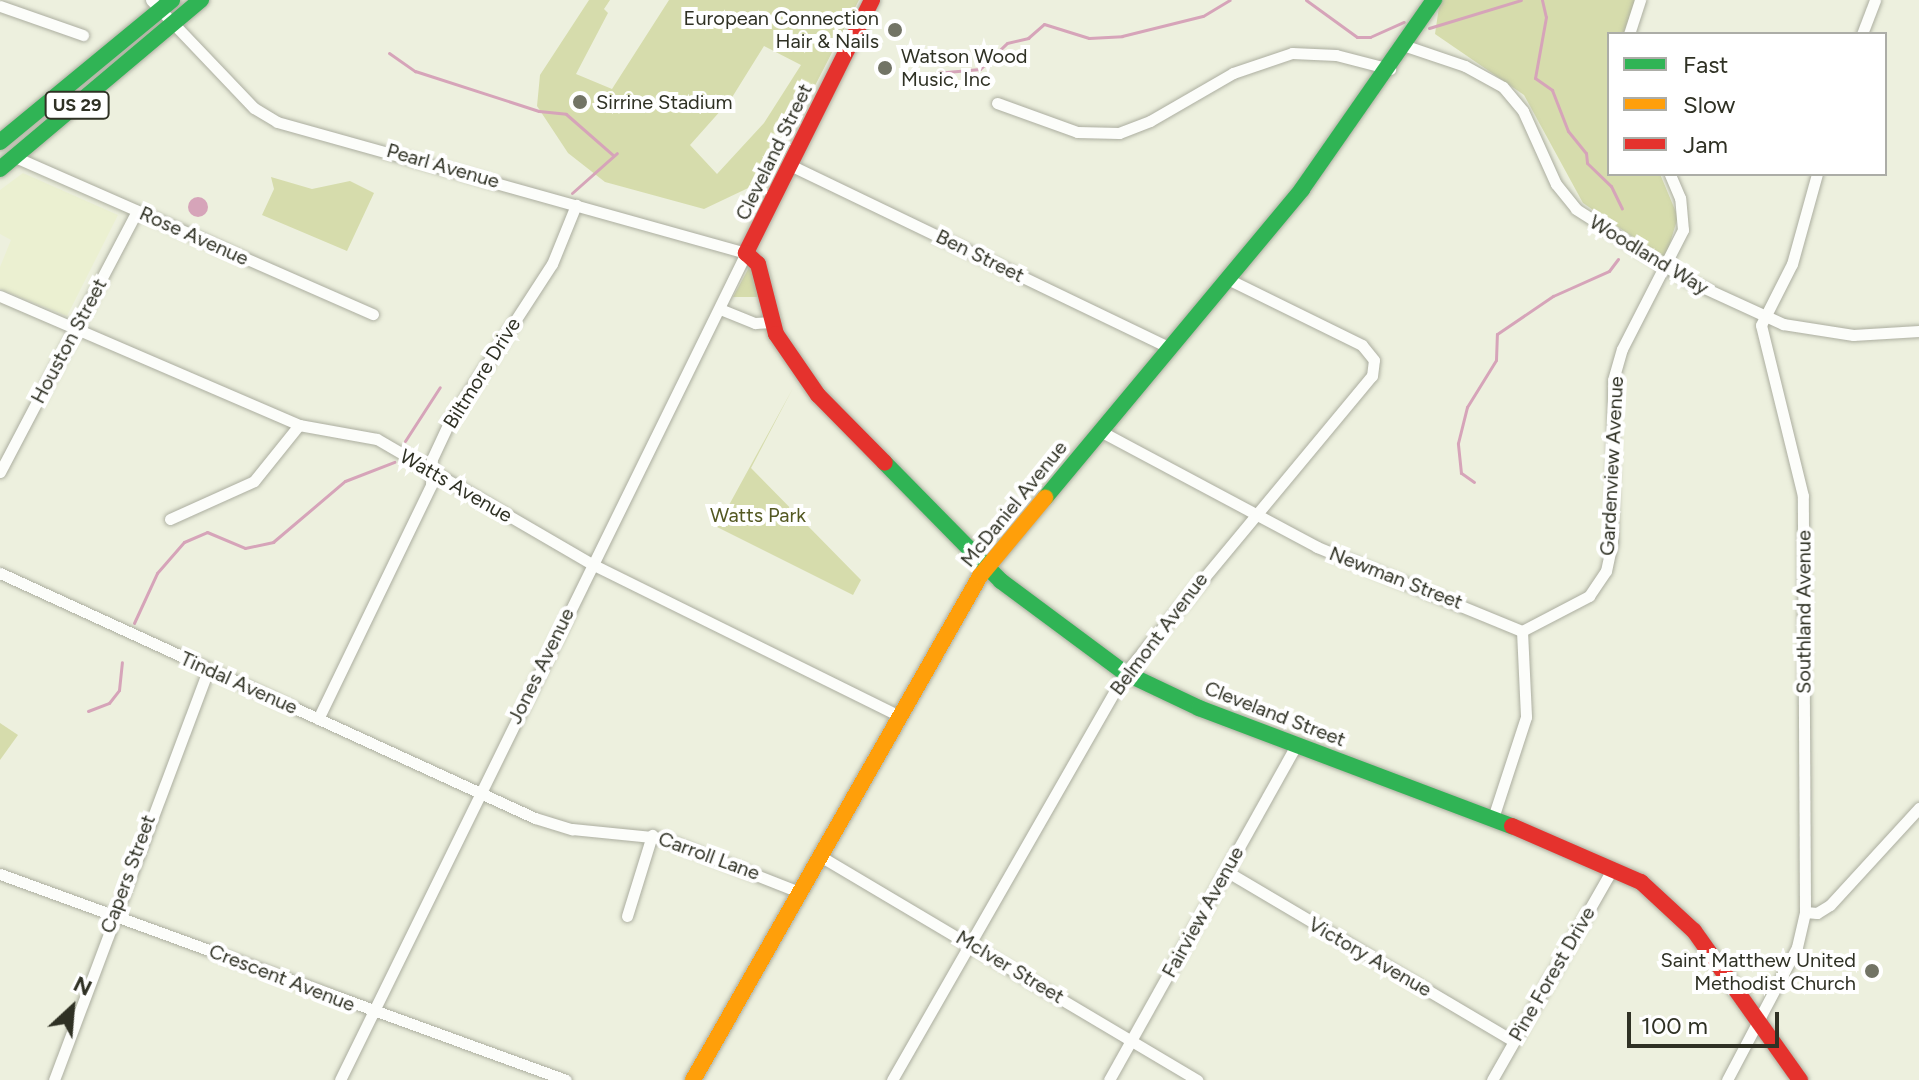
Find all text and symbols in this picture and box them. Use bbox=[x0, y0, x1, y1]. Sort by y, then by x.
place label: European Connection Hair & Nails bbox=[684, 6, 879, 53]
marker: European Connection Hair & Nails bbox=[886, 21, 904, 39]
legend bbox=[1607, 32, 1887, 176]
place label: Watson Wood Music, Inc bbox=[901, 44, 1027, 91]
text: Fast bbox=[1683, 50, 1728, 79]
marker: Watson Wood Music, Inc bbox=[876, 59, 894, 77]
street label: Cleveland Street bbox=[731, 80, 817, 224]
place label: Sirrine Stadium bbox=[596, 90, 733, 114]
text: Slow bbox=[1683, 90, 1735, 119]
road number: US 29 bbox=[43, 91, 111, 119]
marker: Sirrine Stadium bbox=[571, 93, 589, 111]
text: Jam bbox=[1683, 130, 1728, 159]
street label: Pearl Avenue bbox=[384, 138, 502, 194]
street label: Rose Avenue bbox=[136, 201, 252, 271]
street label: Woodland Way bbox=[1585, 210, 1713, 300]
street label: Ben Street bbox=[932, 224, 1028, 288]
street label: Houston Street bbox=[26, 274, 112, 408]
street label: Biltmore Drive bbox=[438, 313, 526, 433]
street label: Gardenview Avenue bbox=[1595, 376, 1629, 556]
street label: McDaniel Avenue bbox=[956, 436, 1072, 572]
street label: Watts Avenue bbox=[396, 444, 516, 528]
park label: Watts Park bbox=[710, 503, 806, 527]
street label: Southland Avenue bbox=[1792, 530, 1816, 694]
street label: Newman Street bbox=[1326, 542, 1466, 614]
street label: Belmont Avenue bbox=[1105, 568, 1213, 700]
street label: Jones Avenue bbox=[503, 604, 579, 728]
street label: Tindal Avenue bbox=[177, 646, 301, 720]
street label: Cleveland Street bbox=[1201, 676, 1349, 752]
street label: Capers Street bbox=[95, 811, 161, 937]
street label: Carroll Lane bbox=[655, 827, 763, 885]
street label: Fairview Avenue bbox=[1157, 842, 1249, 982]
street label: Pine Forest Drive bbox=[1504, 902, 1600, 1046]
street label: Victory Avenue bbox=[1304, 912, 1436, 1002]
street label: McIver Street bbox=[952, 925, 1068, 1009]
street label: Crescent Avenue bbox=[206, 939, 358, 1017]
place label: Saint Matthew United Methodist Church bbox=[1660, 948, 1856, 995]
marker: Saint Matthew United Methodist Church bbox=[1863, 962, 1881, 980]
north arrow bbox=[32, 968, 112, 1048]
text: N bbox=[69, 970, 96, 1002]
scale bar bbox=[1631, 996, 1783, 1046]
text: 100 m bbox=[1641, 1011, 1708, 1040]

